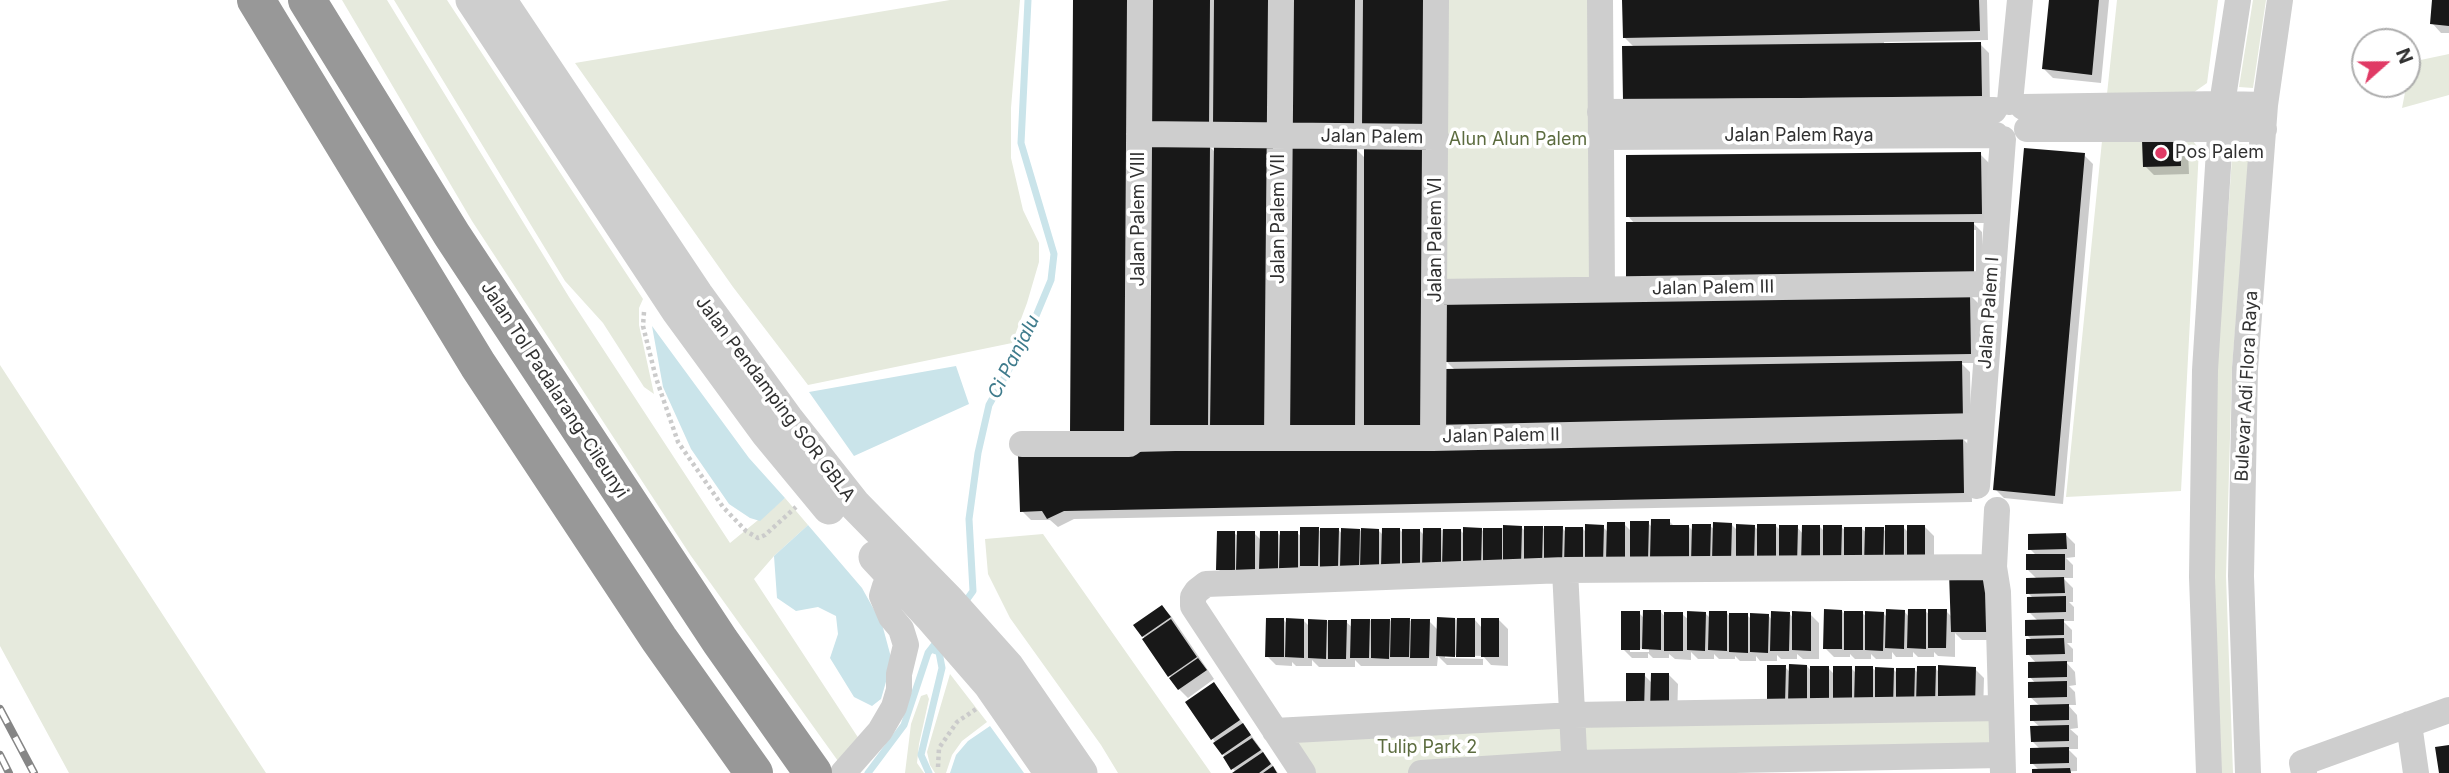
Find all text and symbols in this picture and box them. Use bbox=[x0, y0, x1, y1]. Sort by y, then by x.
north arrow bbox=[2351, 28, 2421, 98]
text: N bbox=[2391, 45, 2418, 67]
street label: Jalan Palem bbox=[1320, 125, 1424, 149]
street label: Jalan Palem Raya bbox=[1724, 125, 1874, 147]
park label: Alun Alun Palem bbox=[1449, 129, 1587, 151]
place label: Pos Palem bbox=[2175, 142, 2264, 164]
marker: Pos Palem bbox=[2153, 145, 2169, 161]
street label: Jalan Palem VIII bbox=[1128, 152, 1150, 286]
street label: Jalan Palem VII bbox=[1268, 154, 1290, 284]
street label: Jalan Palem VI bbox=[1425, 177, 1447, 303]
street label: Jalan Palem I bbox=[1974, 256, 2004, 370]
street label: Jalan Palem III bbox=[1652, 276, 1774, 300]
street label: Jalan Tol Padalarang–Cileunyi bbox=[476, 278, 632, 502]
street label: Bulevar Adi Flora Raya bbox=[2231, 290, 2263, 482]
street label: Jalan Pendamping SOR GBLA bbox=[691, 292, 859, 506]
water label: Ci Panjalu bbox=[983, 311, 1045, 403]
street label: Jalan Palem II bbox=[1442, 424, 1560, 448]
park label: Tulip Park 2 bbox=[1377, 737, 1477, 759]

